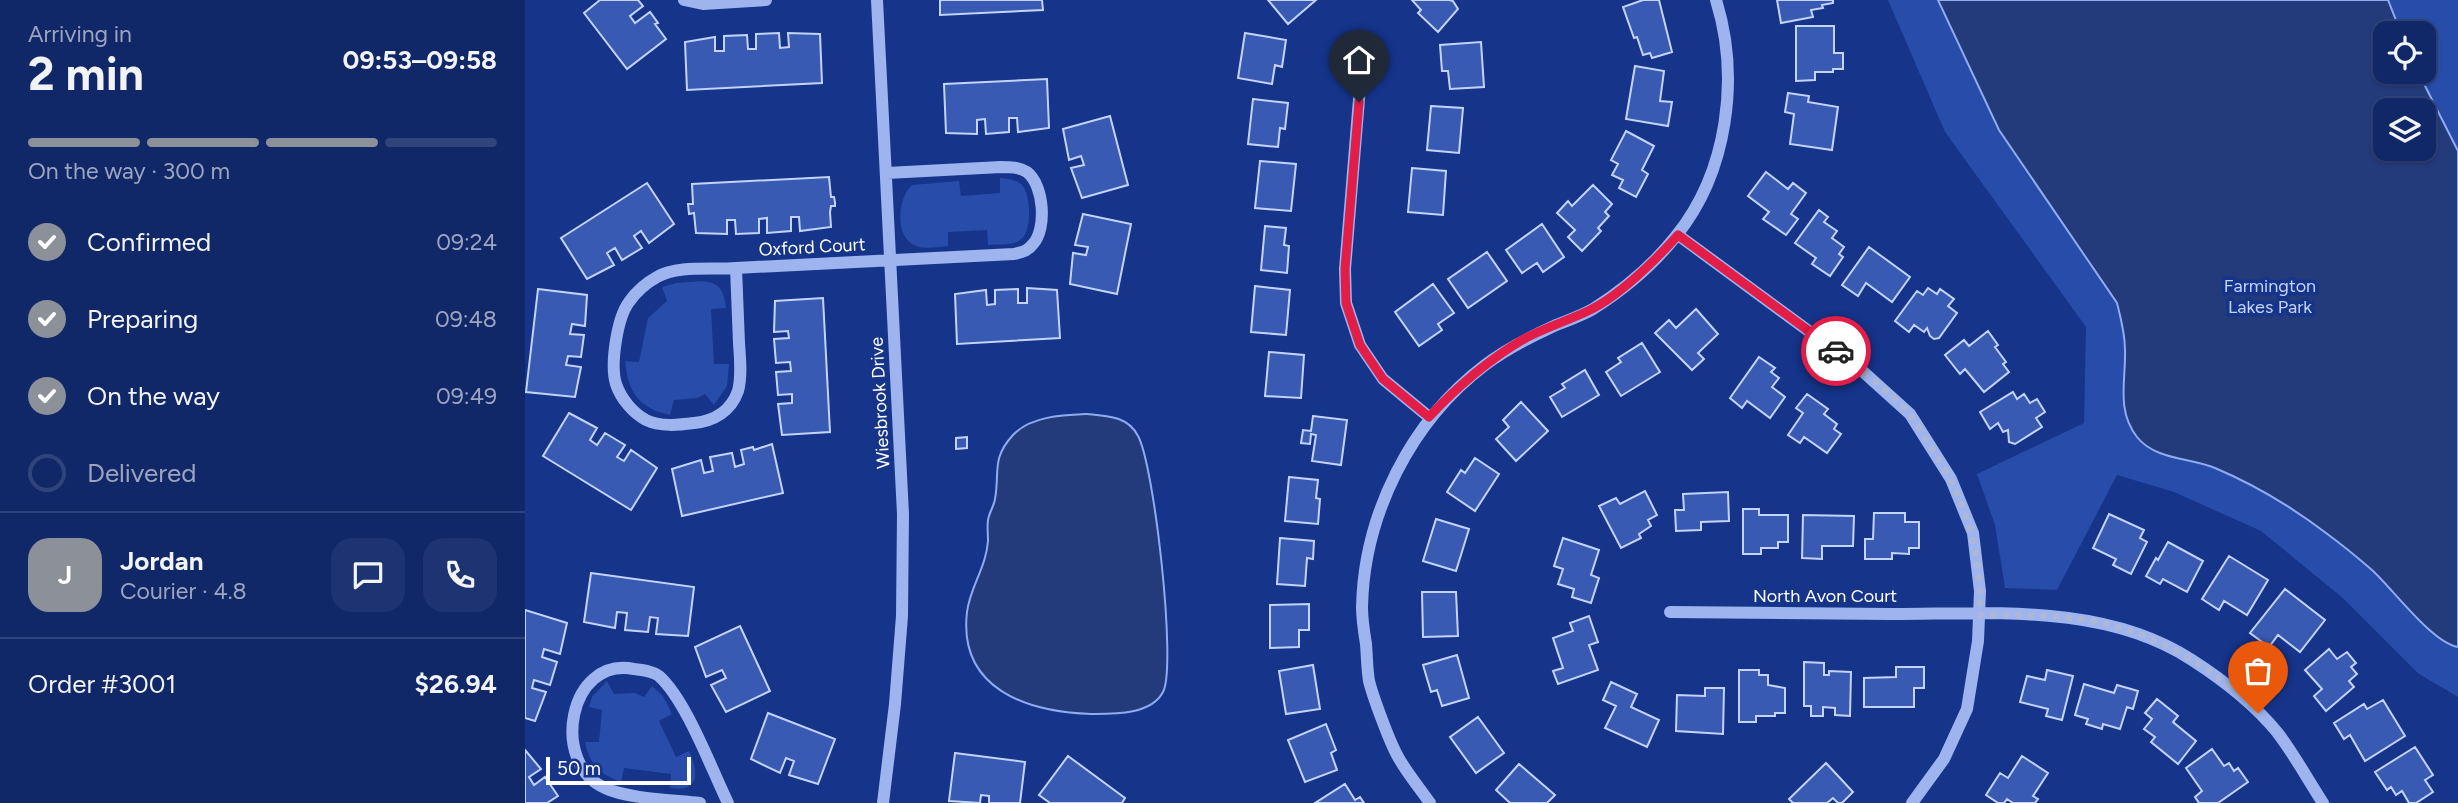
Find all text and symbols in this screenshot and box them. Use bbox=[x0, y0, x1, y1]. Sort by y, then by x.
text: Arriving in bbox=[28, 20, 132, 48]
map controls bbox=[2373, 21, 2436, 161]
button: locate bbox=[2373, 21, 2436, 84]
pin bbox=[1329, 30, 1389, 102]
icon: home bbox=[1340, 41, 1378, 79]
text: 09:53–09:58 bbox=[343, 44, 497, 76]
text: 2 min bbox=[28, 46, 144, 102]
button: layers bbox=[2373, 98, 2436, 161]
text: On the way · 300 m bbox=[28, 157, 230, 185]
icon: check bbox=[28, 223, 66, 261]
text: Confirmed bbox=[87, 226, 211, 258]
text: 09:24 bbox=[436, 228, 497, 256]
street label: Oxford Court bbox=[758, 233, 866, 261]
park label: Farmington Lakes Park bbox=[2224, 275, 2316, 318]
icon: check bbox=[28, 300, 66, 338]
text: Preparing bbox=[87, 303, 198, 335]
text: 09:48 bbox=[435, 305, 497, 333]
courier bbox=[1801, 316, 1871, 386]
icon: car bbox=[1817, 332, 1855, 370]
street label: Wiesbrook Drive bbox=[866, 336, 894, 469]
icon: check bbox=[28, 377, 66, 415]
text: On the way bbox=[87, 380, 220, 412]
text: 09:49 bbox=[436, 382, 497, 410]
text: Delivered bbox=[87, 457, 196, 489]
button: chat bbox=[331, 538, 405, 612]
button: phone bbox=[423, 538, 497, 612]
text: Jordan bbox=[120, 545, 203, 577]
text: J bbox=[58, 559, 72, 591]
text: Courier · 4.8 bbox=[120, 577, 247, 605]
street label: North Avon Court bbox=[1753, 585, 1897, 607]
pin bbox=[2228, 641, 2288, 713]
icon: bag bbox=[2239, 652, 2277, 690]
text: Order #3001 bbox=[28, 668, 176, 700]
text: $26.94 bbox=[414, 668, 497, 700]
scale bar bbox=[546, 754, 691, 786]
text: 50 m bbox=[557, 757, 601, 780]

